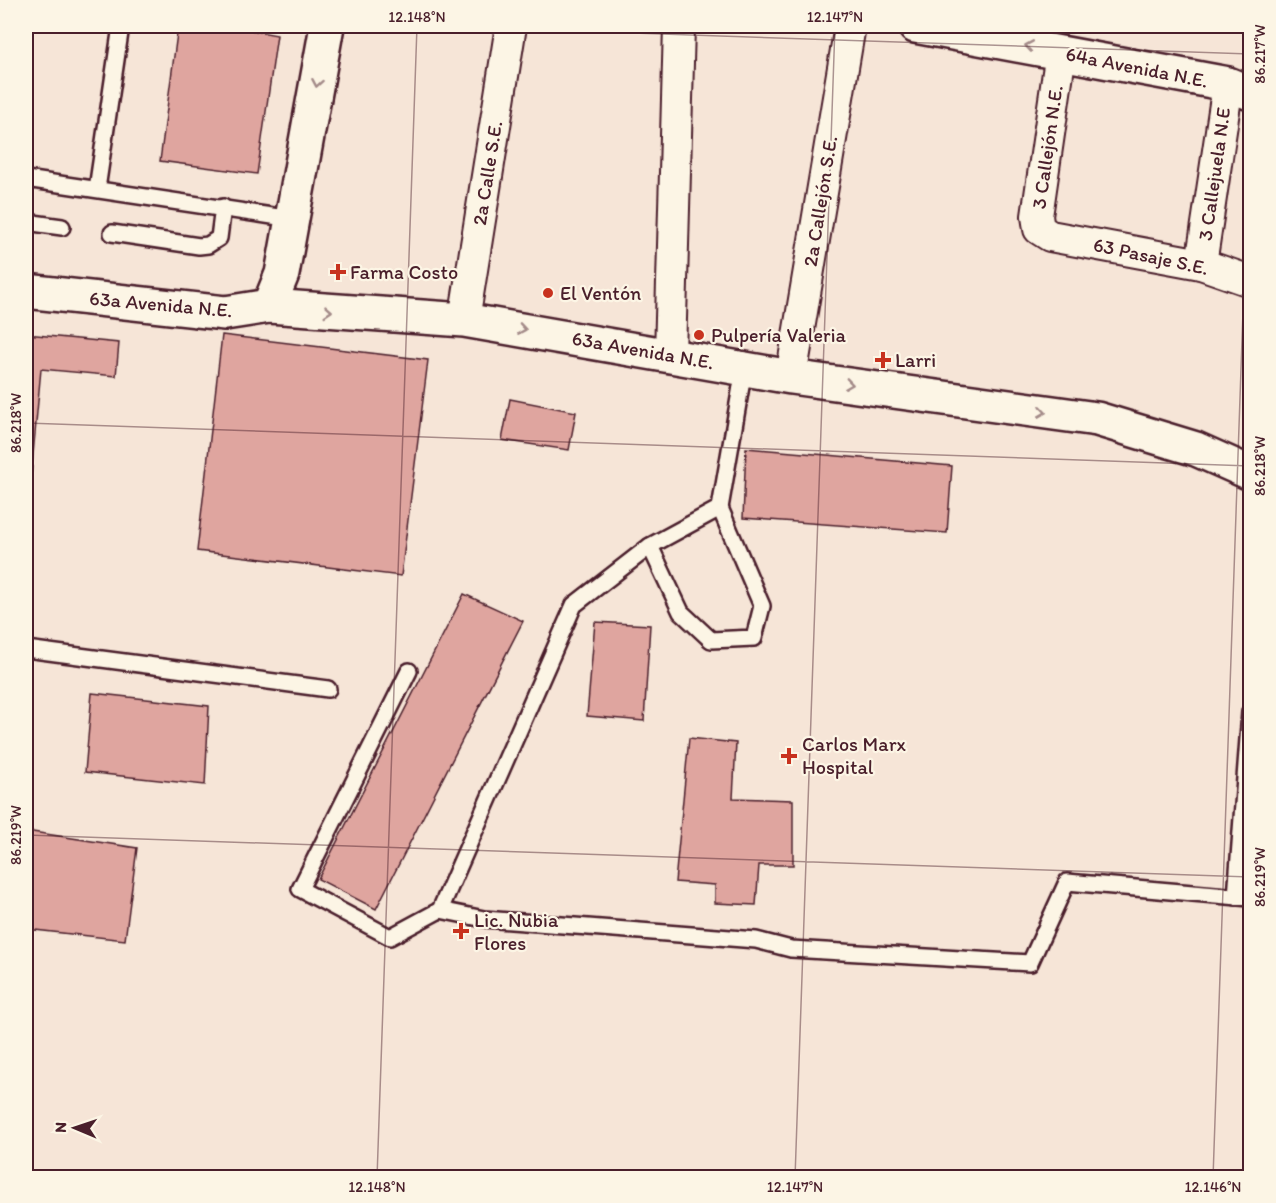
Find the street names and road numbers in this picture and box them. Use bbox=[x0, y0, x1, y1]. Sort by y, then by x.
street label: 64a Avenida N.E. bbox=[1064, 41, 1210, 93]
street label: 3 Callejón N.E. bbox=[1026, 84, 1068, 210]
street label: 3 Callejuela N.E bbox=[1193, 106, 1235, 242]
street label: 2a Calle S.E. bbox=[467, 119, 507, 227]
street label: 2a Callejón S.E. bbox=[798, 134, 842, 268]
street label: 63 Pasaje S.E. bbox=[1091, 232, 1211, 280]
street label: 63a Avenida N.E. bbox=[88, 286, 234, 322]
street label: 63a Avenida N.E. bbox=[570, 326, 716, 374]

